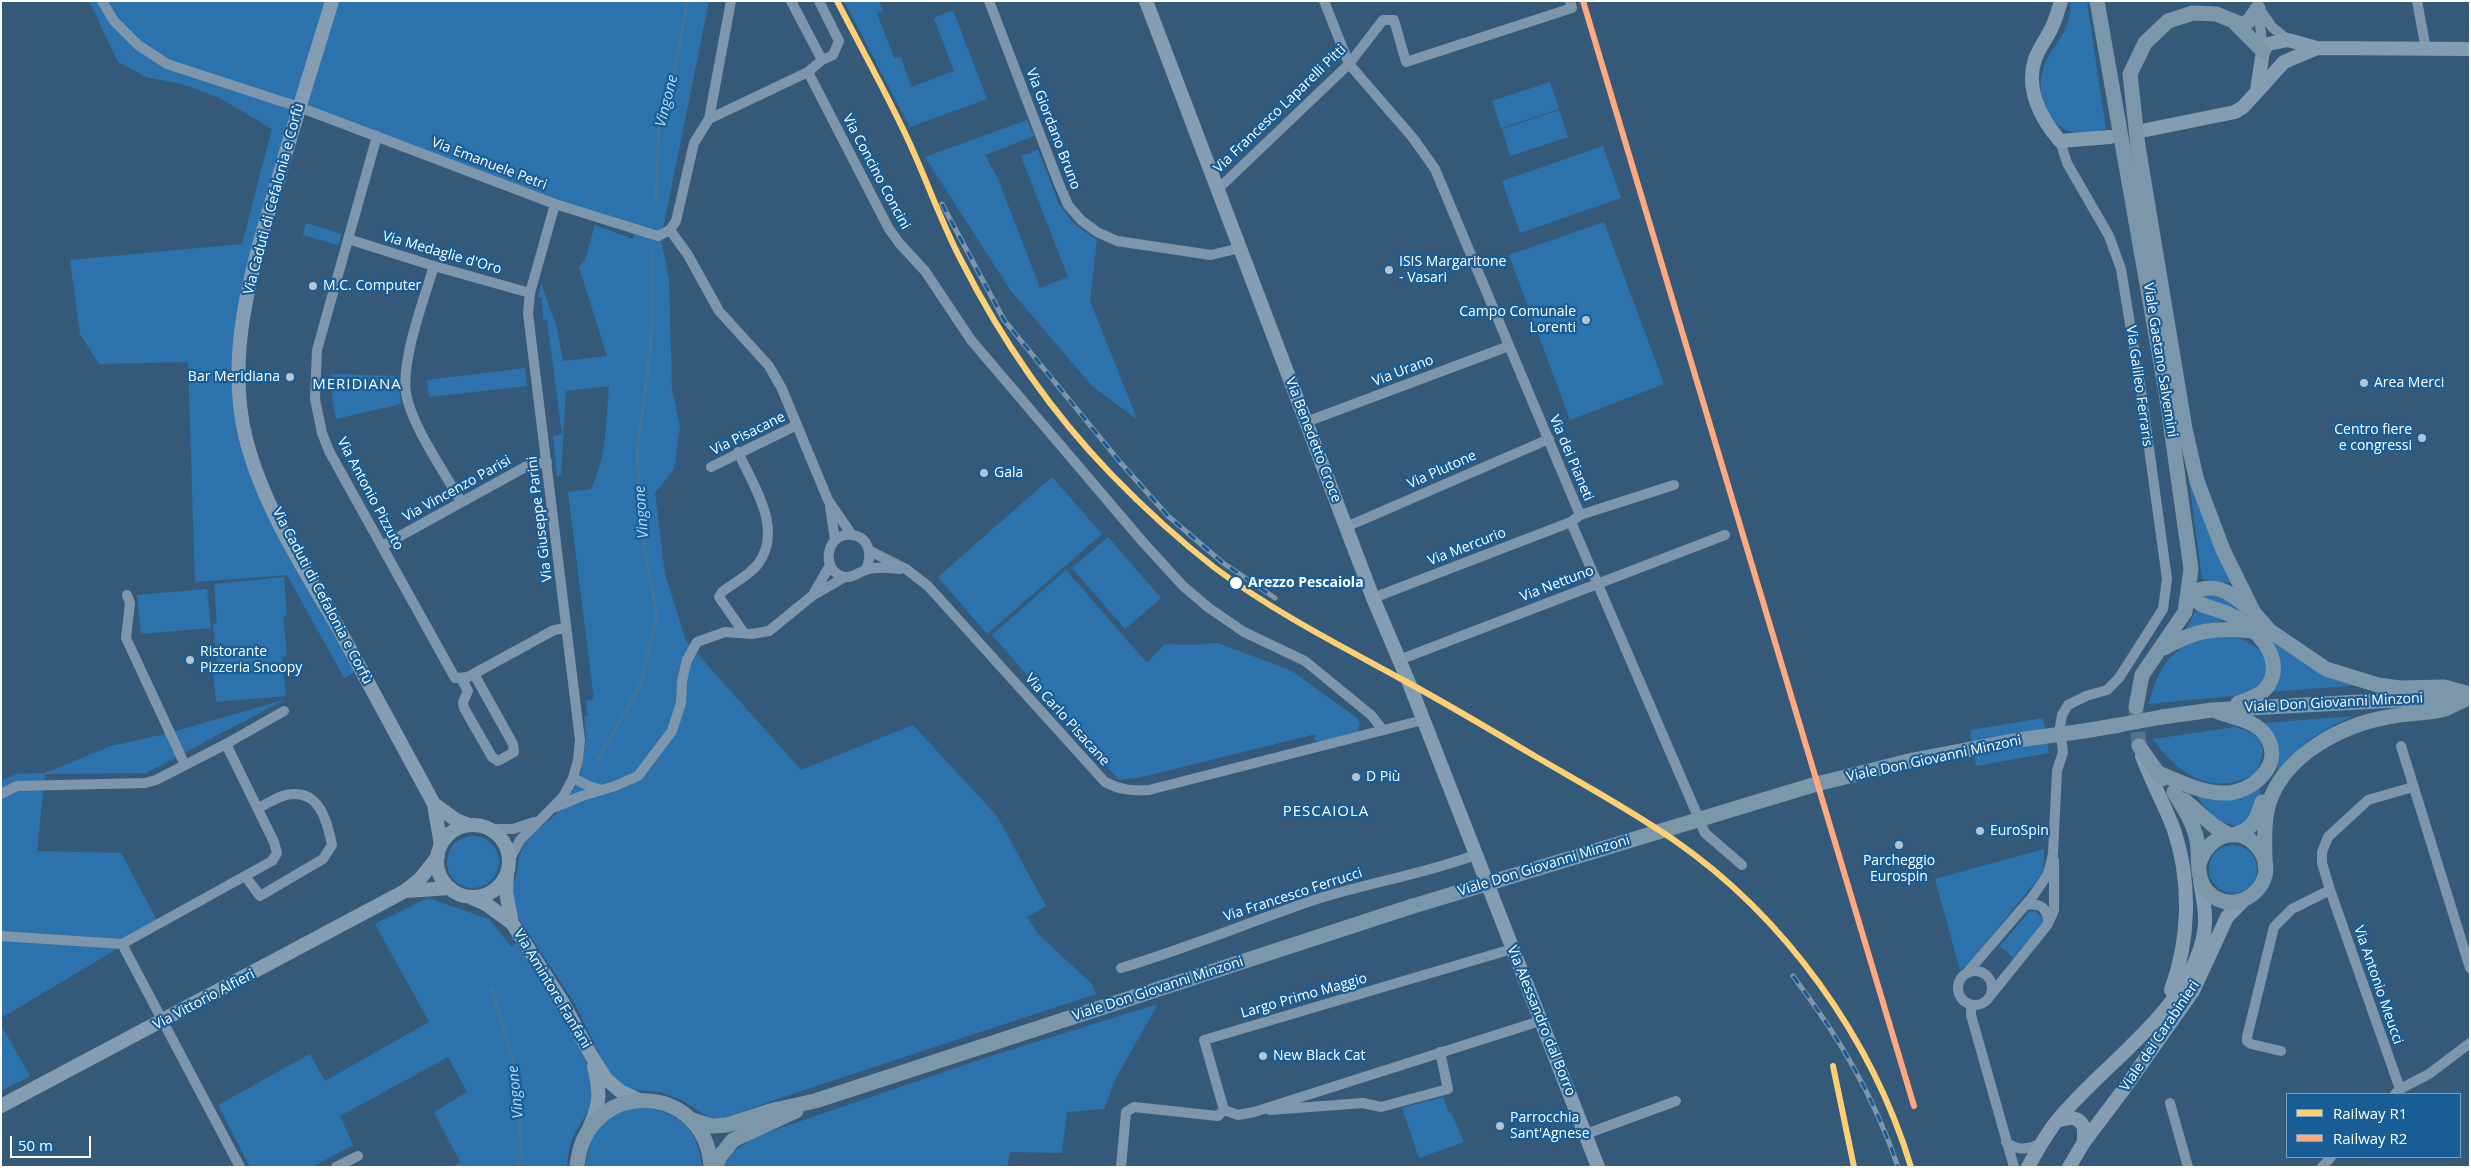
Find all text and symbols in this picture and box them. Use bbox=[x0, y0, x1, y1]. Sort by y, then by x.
street label: Via Francesco Laparelli Pitti bbox=[1210, 41, 1350, 177]
street label: Via Giordano Bruno bbox=[1022, 66, 1084, 192]
water label: Vingone bbox=[652, 73, 682, 129]
street label: Via Caduti di Cefalonia e Corfù bbox=[240, 102, 308, 296]
street label: Via Concino Concini bbox=[838, 111, 914, 233]
street label: Via Emanuele Petri bbox=[429, 134, 549, 194]
street label: Via Medaglie d'Oro bbox=[381, 228, 503, 278]
place label: ISIS Margaritone - Vasari bbox=[1399, 254, 1506, 286]
marker: ISIS Margaritone - Vasari bbox=[1383, 264, 1395, 276]
place label: M.C. Computer bbox=[323, 278, 421, 294]
marker: M.C. Computer bbox=[307, 280, 319, 292]
street label: Viale Gaetano Salvemini bbox=[2139, 281, 2181, 439]
place label: Campo Comunale Lorenti bbox=[1459, 304, 1576, 336]
marker: Campo Comunale Lorenti bbox=[1580, 314, 1592, 326]
street label: Via Galileo Ferraris bbox=[2122, 324, 2156, 448]
street label: Via Urano bbox=[1370, 352, 1436, 390]
place label: Bar Meridiana bbox=[188, 369, 280, 385]
marker: Bar Meridiana bbox=[284, 371, 296, 383]
street label: Via Benedetto Croce bbox=[1281, 375, 1345, 505]
place label: Area Merci bbox=[2374, 375, 2444, 391]
district label: MERIDIANA bbox=[311, 376, 403, 394]
marker: Area Merci bbox=[2358, 377, 2370, 389]
street label: Via Pisacane bbox=[708, 409, 788, 459]
street label: Via dei Pianeti bbox=[1545, 413, 1597, 503]
place label: Centro fiere e congressi bbox=[2334, 422, 2412, 454]
marker: Centro fiere e congressi bbox=[2416, 432, 2428, 444]
street label: Via Antonio Pizzuto bbox=[333, 435, 407, 553]
street label: Via Plutone bbox=[1405, 447, 1479, 493]
street label: Via Vincenzo Parisi bbox=[400, 452, 514, 526]
street label: Via Giuseppe Parini bbox=[524, 455, 556, 583]
place label: Gala bbox=[994, 465, 1023, 481]
marker: Gala bbox=[978, 467, 990, 479]
water label: Vingone bbox=[631, 485, 653, 539]
street label: Via Caduti di Cefalonia e Corfù bbox=[268, 505, 376, 687]
street label: Via Mercurio bbox=[1426, 524, 1508, 570]
street label: Via Nettuno bbox=[1518, 562, 1596, 606]
marker: Arezzo Pescaiola bbox=[1228, 575, 1244, 591]
place label: Arezzo Pescaiola bbox=[1248, 575, 1364, 591]
place label: Ristorante Pizzeria Snoopy bbox=[200, 644, 302, 676]
marker: Ristorante Pizzeria Snoopy bbox=[184, 654, 196, 666]
street label: Via Carlo Pisacane bbox=[1021, 670, 1113, 770]
street label: Viale Don Giovanni Minzoni bbox=[2244, 690, 2424, 716]
street label: Viale Don Giovanni Minzoni bbox=[1845, 732, 2023, 786]
place label: D Più bbox=[1366, 769, 1400, 785]
marker: D Più bbox=[1350, 771, 1362, 783]
district label: PESCAIOLA bbox=[1282, 803, 1370, 821]
place label: EuroSpin bbox=[1990, 823, 2049, 839]
marker: EuroSpin bbox=[1974, 825, 1986, 837]
street label: Viale Don Giovanni Minzoni bbox=[1456, 832, 1632, 900]
marker: Parcheggio Eurospin bbox=[1893, 839, 1905, 851]
place label: Parcheggio Eurospin bbox=[1863, 853, 1935, 886]
street label: Via Francesco Ferrucci bbox=[1222, 865, 1364, 925]
street label: Via Antonio Meucci bbox=[2350, 923, 2406, 1047]
street label: Via Amintore Fanfani bbox=[510, 926, 594, 1052]
street label: Via Alessandro dal Borro bbox=[1503, 943, 1579, 1099]
street label: Viale Don Giovanni Minzoni bbox=[1070, 953, 1246, 1025]
street label: Via Vittorio Alfieri bbox=[150, 966, 258, 1034]
street label: Largo Primo Maggio bbox=[1239, 970, 1369, 1022]
street label: Viale dei Carabinieri bbox=[2117, 978, 2203, 1094]
place label: New Black Cat bbox=[1273, 1048, 1366, 1064]
marker: New Black Cat bbox=[1257, 1050, 1269, 1062]
water label: Vingone bbox=[504, 1065, 528, 1119]
legend bbox=[2286, 1093, 2461, 1158]
text: Railway R1 bbox=[2333, 1103, 2407, 1123]
place label: Parrocchia Sant'Agnese bbox=[1510, 1110, 1590, 1142]
marker: Parrocchia Sant'Agnese bbox=[1494, 1120, 1506, 1132]
scale bar bbox=[12, 1126, 94, 1158]
text: Railway R2 bbox=[2333, 1128, 2407, 1148]
text: 50 m bbox=[18, 1135, 53, 1155]

